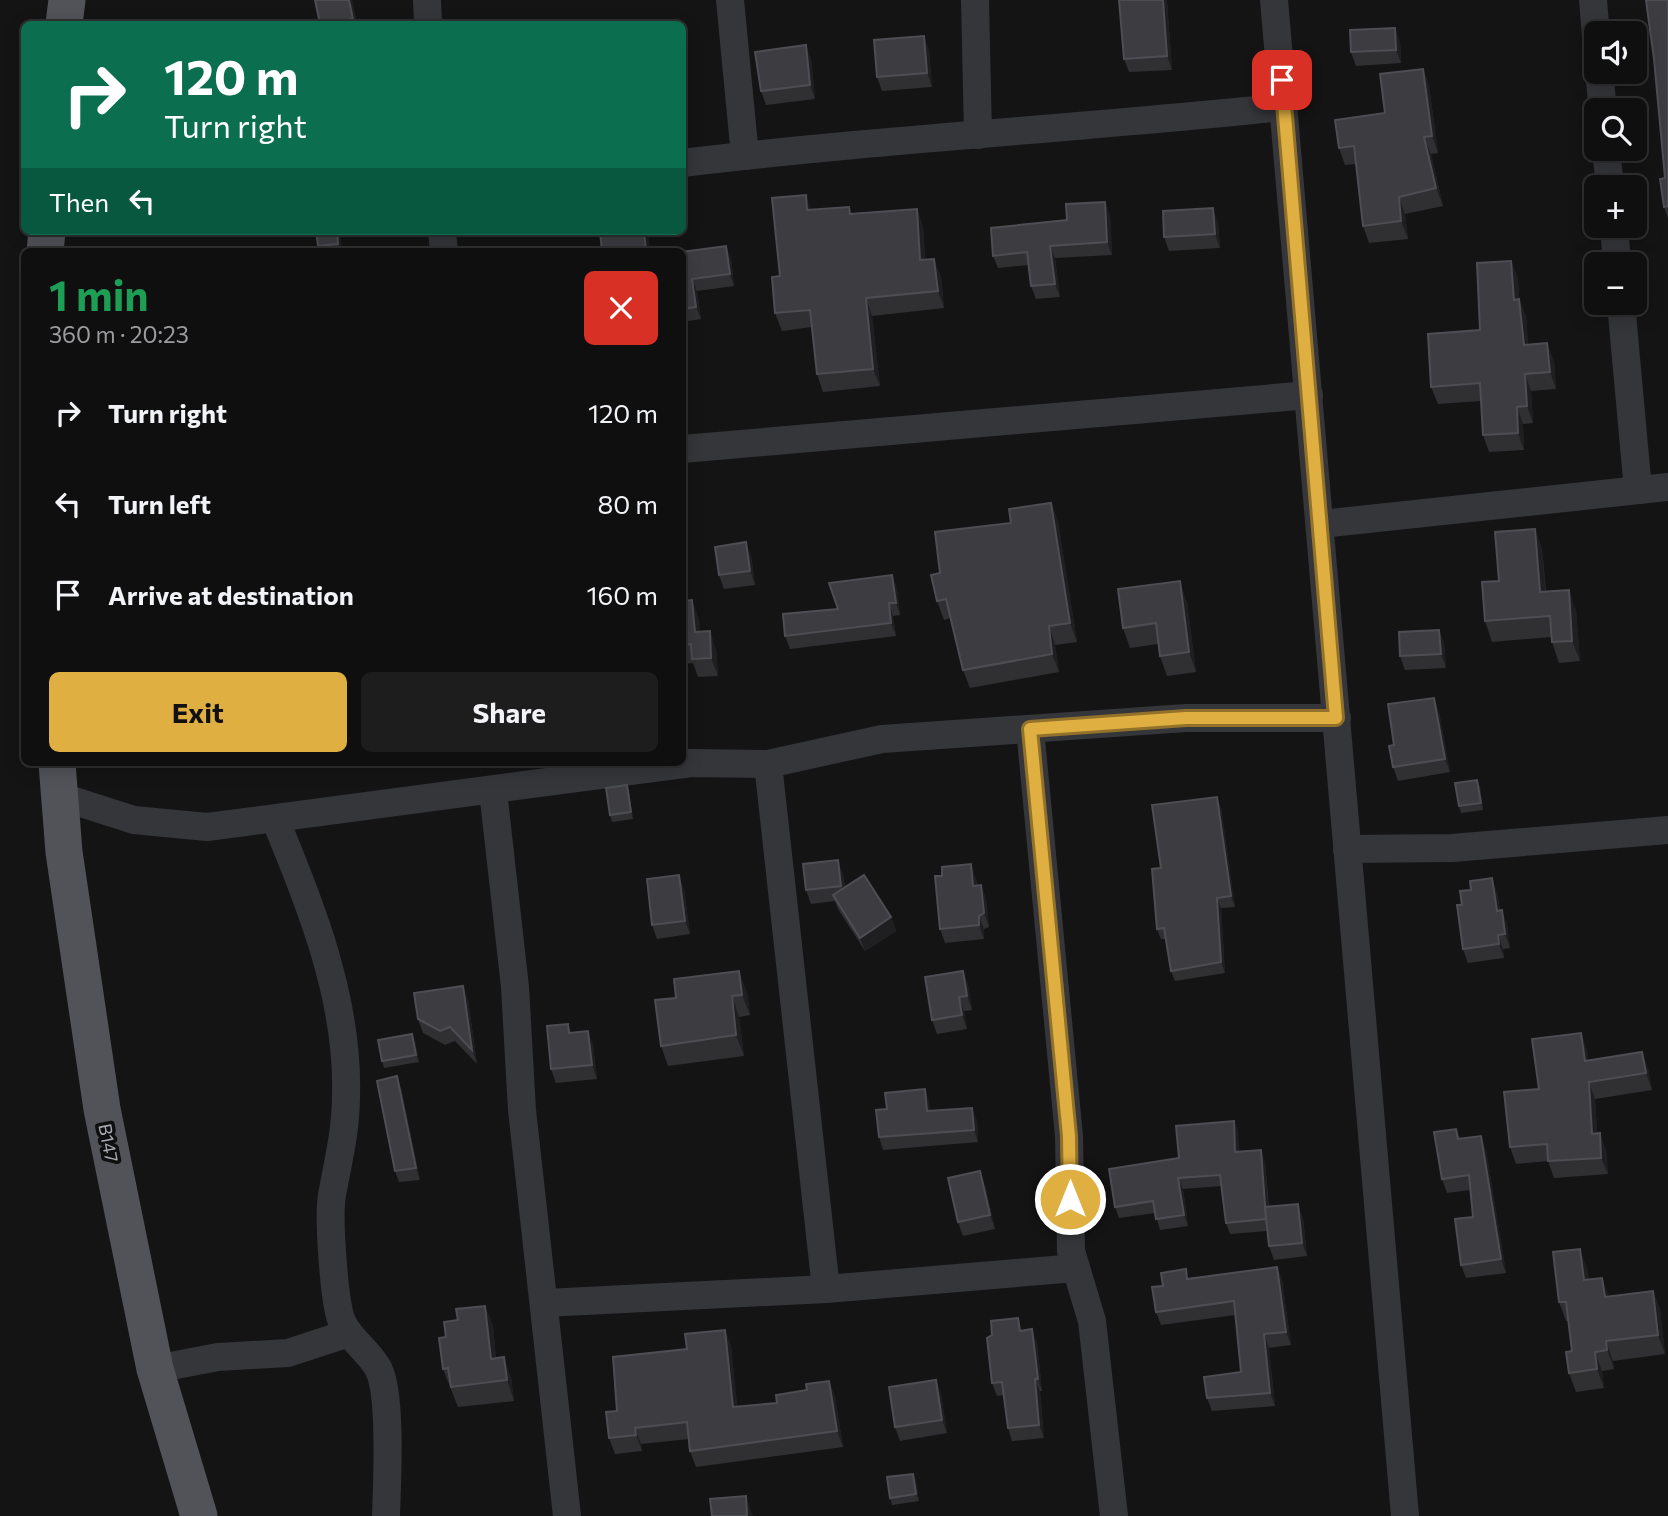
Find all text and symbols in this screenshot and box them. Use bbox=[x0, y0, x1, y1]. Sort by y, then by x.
map controls bbox=[1584, 21, 1647, 315]
button: sound bbox=[1584, 21, 1647, 84]
text: 120 m bbox=[164, 45, 298, 105]
icon: right bbox=[49, 49, 140, 140]
pin bbox=[1252, 50, 1312, 110]
icon: arrive bbox=[1263, 61, 1301, 99]
button: search bbox=[1584, 98, 1647, 161]
text: Turn right bbox=[164, 105, 307, 145]
button: + bbox=[1584, 175, 1647, 238]
icon: left bbox=[123, 182, 161, 220]
text: Then bbox=[49, 186, 109, 217]
button: − bbox=[1584, 252, 1647, 315]
text: 1 min bbox=[49, 268, 149, 320]
button: close bbox=[584, 271, 658, 345]
text: 360 m · 20:23 bbox=[49, 320, 189, 348]
icon: right bbox=[49, 394, 87, 432]
text: Turn right bbox=[108, 397, 227, 428]
text: 120 m bbox=[588, 397, 658, 428]
icon: left bbox=[49, 485, 87, 523]
text: Turn left bbox=[108, 488, 211, 519]
text: 80 m bbox=[598, 488, 658, 519]
icon: arrive bbox=[49, 576, 87, 614]
text: Arrive at destination bbox=[108, 579, 354, 610]
text: 160 m bbox=[586, 579, 658, 610]
button: Exit bbox=[49, 672, 347, 752]
button: Share bbox=[361, 672, 658, 752]
street label: B147 bbox=[94, 1121, 124, 1164]
position arrow bbox=[1033, 1162, 1107, 1236]

